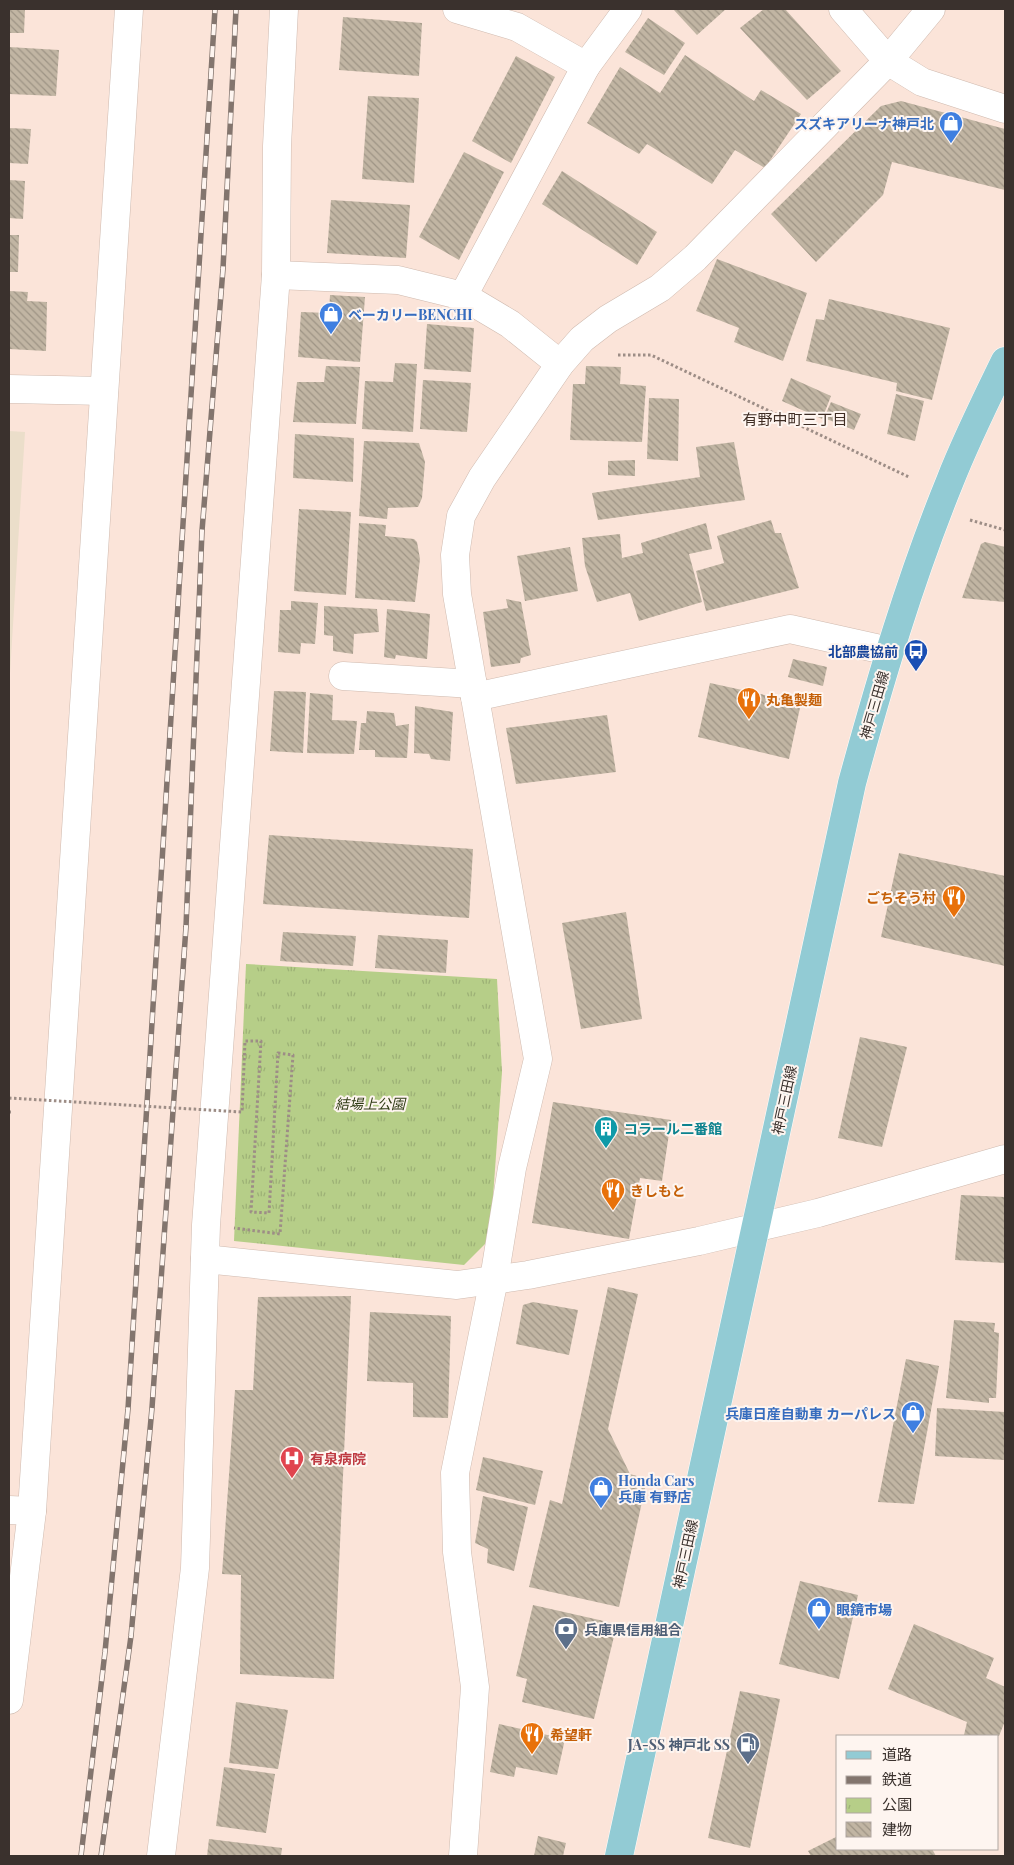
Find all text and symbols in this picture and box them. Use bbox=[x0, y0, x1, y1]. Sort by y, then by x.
shop icon: スズキアリーナ神戸北 bbox=[938, 110, 964, 144]
place label: スズキアリーナ神戸北 bbox=[794, 114, 934, 133]
shop icon: ベーカリーBENCHI bbox=[318, 301, 344, 335]
place label: ベーカリーBENCHI bbox=[348, 305, 473, 324]
district label: 有野中町三丁目 bbox=[742, 409, 848, 429]
bus stop icon: 北部農協前 bbox=[903, 638, 929, 672]
place label: 北部農協前 bbox=[828, 642, 898, 661]
street label: 神戸三田線 bbox=[855, 669, 893, 741]
restaurant icon: 丸亀製麺 bbox=[736, 686, 762, 720]
place label: 丸亀製麺 bbox=[766, 690, 822, 709]
restaurant icon: ごちそう村 bbox=[941, 884, 967, 918]
place label: ごちそう村 bbox=[866, 888, 936, 907]
street label: 神戸三田線 bbox=[767, 1064, 801, 1136]
park label: 結場上公園 bbox=[335, 1094, 407, 1113]
building icon: コラール二番館 bbox=[593, 1115, 619, 1149]
place label: コラール二番館 bbox=[624, 1119, 722, 1138]
restaurant icon: きしもと bbox=[600, 1177, 626, 1211]
place label: きしもと bbox=[630, 1181, 686, 1200]
shop icon: 兵庫日産自動車 カーパレス bbox=[900, 1400, 926, 1434]
place label: 兵庫日産自動車 カーパレス bbox=[725, 1404, 896, 1423]
hospital icon: 有泉病院 bbox=[279, 1445, 305, 1479]
place label: 有泉病院 bbox=[310, 1449, 366, 1468]
place label: Honda Cars 兵庫 有野店 bbox=[618, 1471, 694, 1506]
shop icon: Honda Cars 兵庫 有野店 bbox=[588, 1475, 614, 1509]
street label: 神戸三田線 bbox=[668, 1518, 702, 1590]
shop icon: 眼鏡市場 bbox=[806, 1596, 832, 1630]
place label: 眼鏡市場 bbox=[836, 1600, 892, 1619]
bank icon: 兵庫県信用組合 bbox=[553, 1616, 579, 1650]
place label: 兵庫県信用組合 bbox=[584, 1620, 682, 1639]
restaurant icon: 希望軒 bbox=[519, 1721, 545, 1755]
place label: 希望軒 bbox=[550, 1725, 592, 1744]
fuel station icon: JA-SS 神戸北 SS bbox=[735, 1731, 761, 1765]
place label: JA-SS 神戸北 SS bbox=[627, 1735, 730, 1754]
legend bbox=[836, 1735, 999, 1850]
text: 道路 bbox=[882, 1744, 912, 1764]
text: 鉄道 bbox=[882, 1769, 912, 1789]
text: 公園 bbox=[882, 1794, 912, 1814]
text: 建物 bbox=[882, 1819, 912, 1839]

